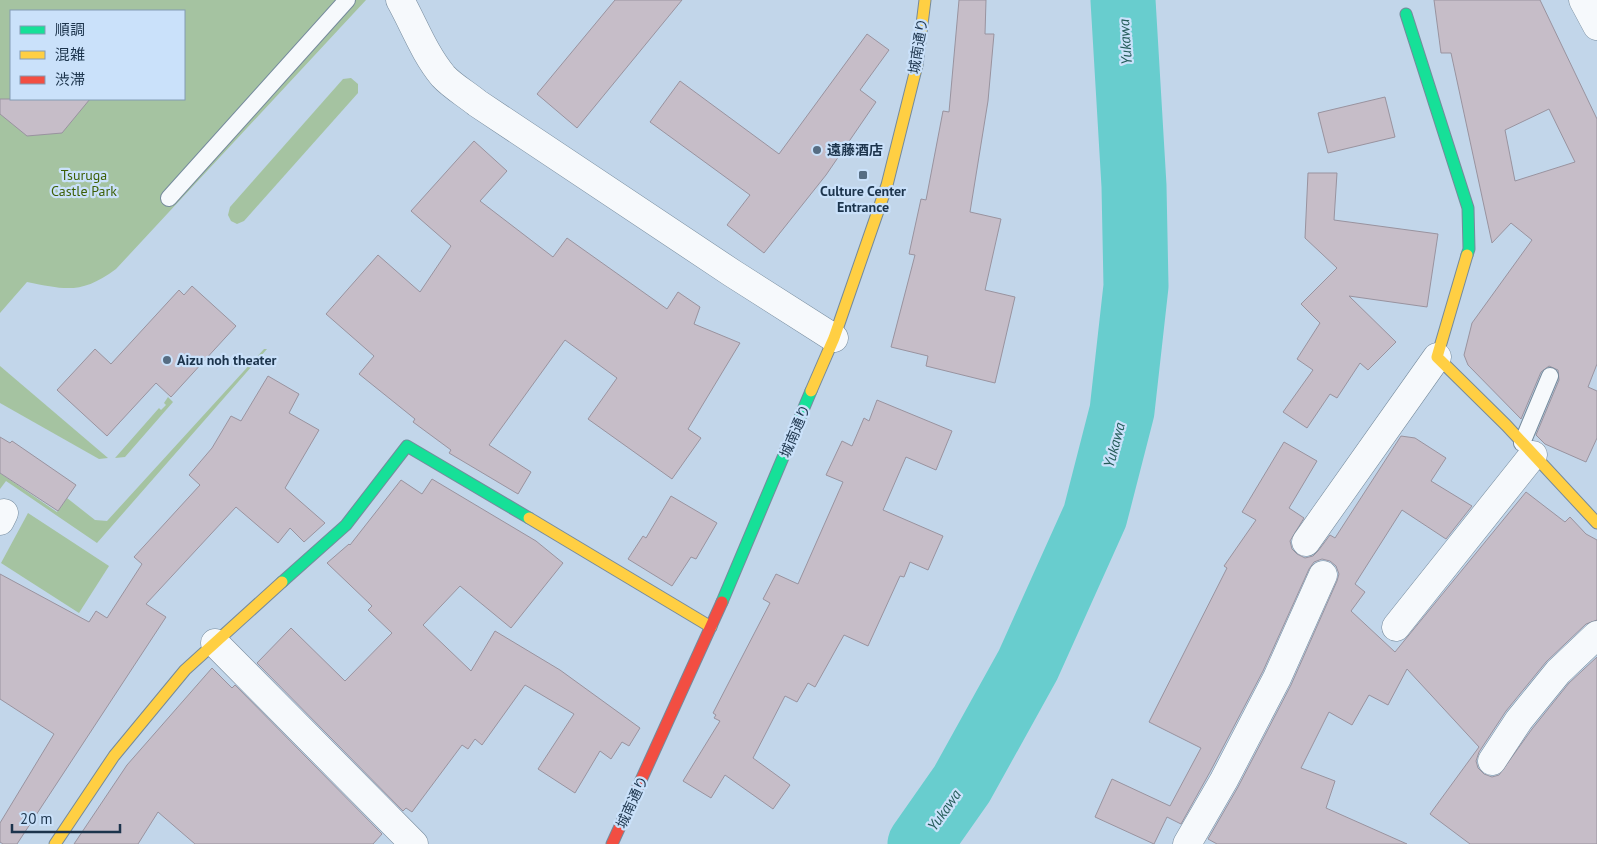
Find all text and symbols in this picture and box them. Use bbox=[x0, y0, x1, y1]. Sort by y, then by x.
legend bbox=[10, 10, 185, 100]
street label: 城南通り bbox=[905, 17, 931, 75]
water label: Yukawa bbox=[1114, 18, 1136, 66]
text: 順調 bbox=[55, 20, 85, 39]
text: 混雑 bbox=[55, 45, 85, 64]
text: 渋滞 bbox=[55, 70, 85, 89]
place label: 遠藤酒店 bbox=[827, 141, 883, 159]
marker: 遠藤酒店 bbox=[811, 144, 823, 156]
park label: Tsuruga Castle Park bbox=[51, 166, 117, 200]
marker: Culture Center Entrance bbox=[857, 169, 869, 181]
place label: Culture Center Entrance bbox=[820, 182, 906, 216]
place label: Aizu noh theater bbox=[177, 351, 277, 369]
marker: Aizu noh theater bbox=[161, 354, 173, 366]
street label: 城南通り bbox=[776, 402, 814, 460]
water label: Yukawa bbox=[1099, 420, 1129, 470]
street label: 城南通り bbox=[612, 773, 652, 831]
water label: Yukawa bbox=[923, 785, 965, 834]
scale bar bbox=[12, 802, 120, 834]
text: 20 m bbox=[20, 809, 53, 828]

